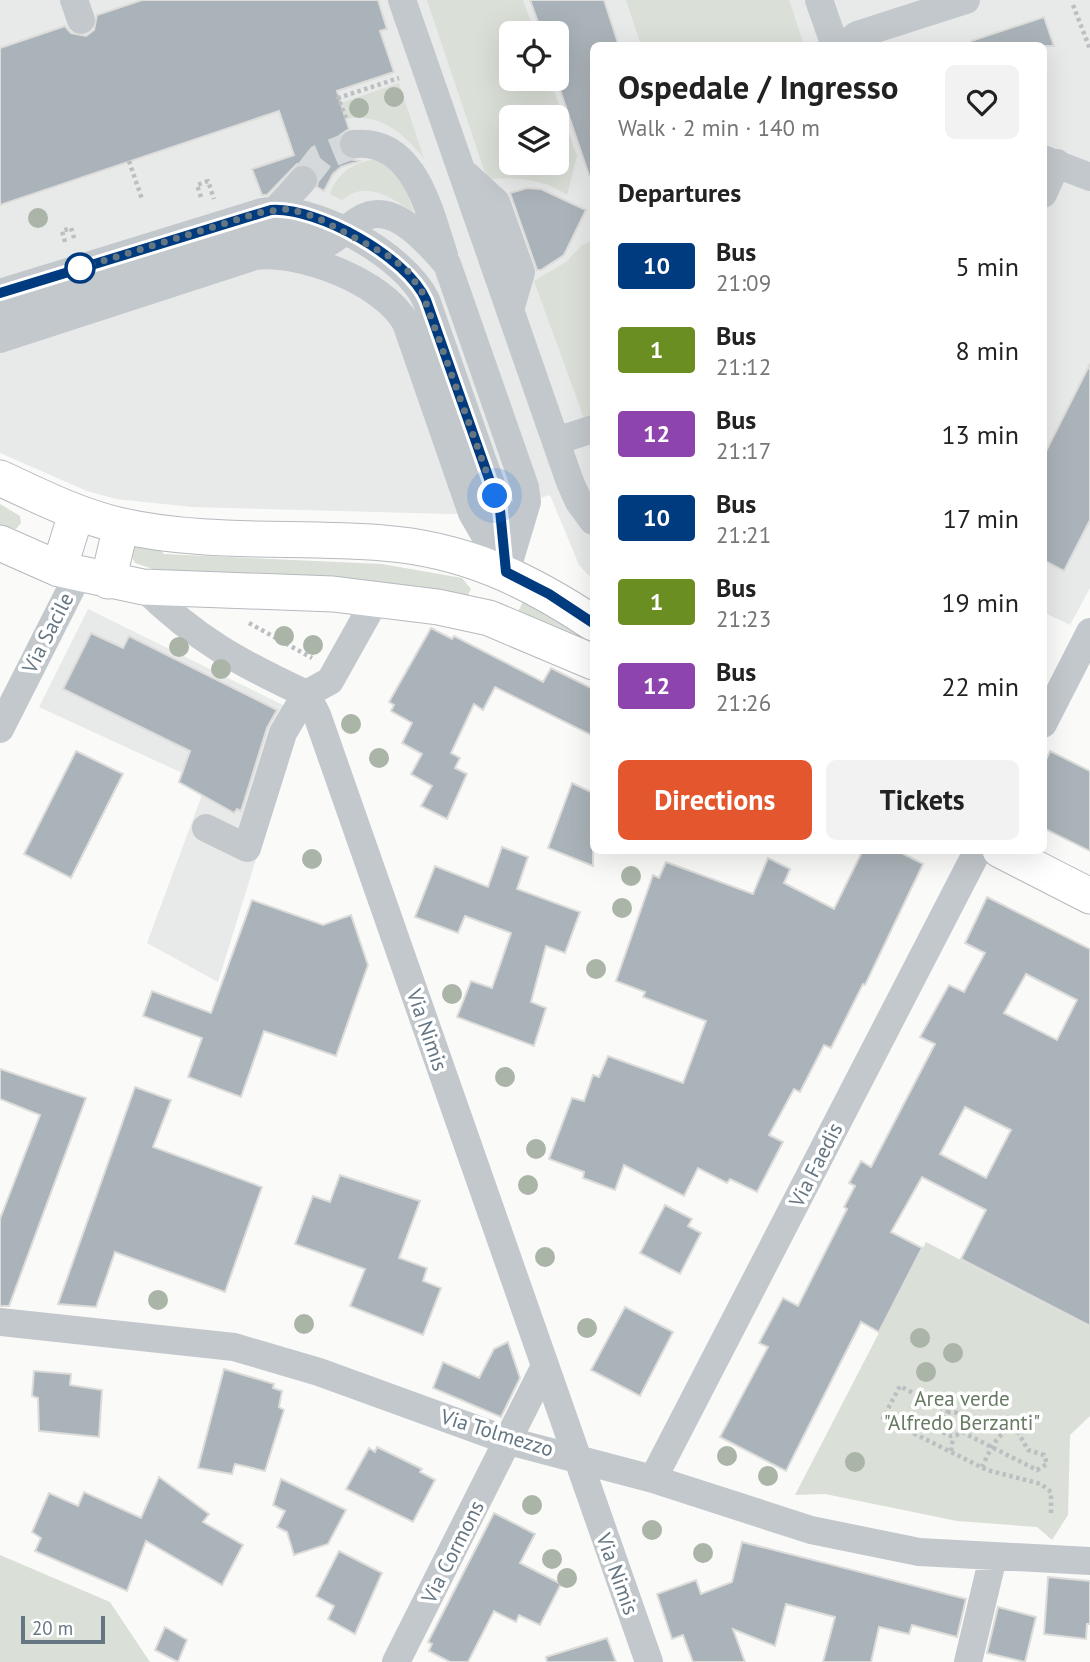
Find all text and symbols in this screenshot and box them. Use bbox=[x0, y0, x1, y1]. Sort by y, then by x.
map controls bbox=[499, 21, 569, 175]
button: locate bbox=[499, 21, 569, 91]
text: Ospedale / Ingresso bbox=[618, 65, 898, 108]
button: heart bbox=[945, 65, 1019, 139]
button: layers bbox=[499, 105, 569, 175]
text: Walk · 2 min · 140 m bbox=[618, 113, 820, 142]
text: Departures bbox=[618, 176, 741, 209]
text: Bus bbox=[716, 235, 756, 268]
text: 10 bbox=[643, 250, 670, 281]
text: 5 min bbox=[956, 250, 1019, 283]
unlabelled marker bbox=[65, 253, 95, 283]
text: 21:09 bbox=[716, 268, 771, 297]
text: Bus bbox=[716, 319, 756, 352]
text: 1 bbox=[650, 334, 663, 365]
text: 8 min bbox=[956, 334, 1019, 367]
text: 21:12 bbox=[716, 352, 771, 381]
text: Bus bbox=[716, 403, 756, 436]
text: 12 bbox=[643, 418, 670, 449]
text: 13 min bbox=[941, 418, 1019, 451]
text: 21:17 bbox=[716, 436, 771, 465]
your location bbox=[477, 478, 512, 513]
text: Bus bbox=[716, 487, 756, 520]
text: 10 bbox=[643, 502, 670, 533]
text: 17 min bbox=[943, 502, 1019, 535]
text: 21:21 bbox=[716, 520, 771, 549]
text: Bus bbox=[716, 571, 756, 604]
text: 1 bbox=[650, 586, 663, 617]
text: 19 min bbox=[941, 586, 1019, 619]
street label: Via Sacile bbox=[15, 588, 79, 679]
text: 21:23 bbox=[716, 604, 771, 633]
text: Bus bbox=[716, 655, 756, 688]
text: 12 bbox=[643, 670, 670, 701]
text: 22 min bbox=[941, 670, 1019, 703]
text: 21:26 bbox=[716, 688, 771, 717]
button: Directions bbox=[618, 760, 812, 840]
button: Tickets bbox=[826, 760, 1019, 840]
street label: Via Nimis bbox=[401, 984, 454, 1074]
street label: Via Faedis bbox=[782, 1118, 848, 1212]
park label: Area verde "Alfredo Berzanti" bbox=[884, 1385, 1040, 1436]
street label: Via Tolmezzo bbox=[437, 1402, 557, 1462]
street label: Via Cormons bbox=[415, 1496, 490, 1609]
street label: Via Nimis bbox=[590, 1528, 645, 1618]
scale bar bbox=[21, 1613, 105, 1645]
text: 20 m bbox=[32, 1616, 73, 1640]

